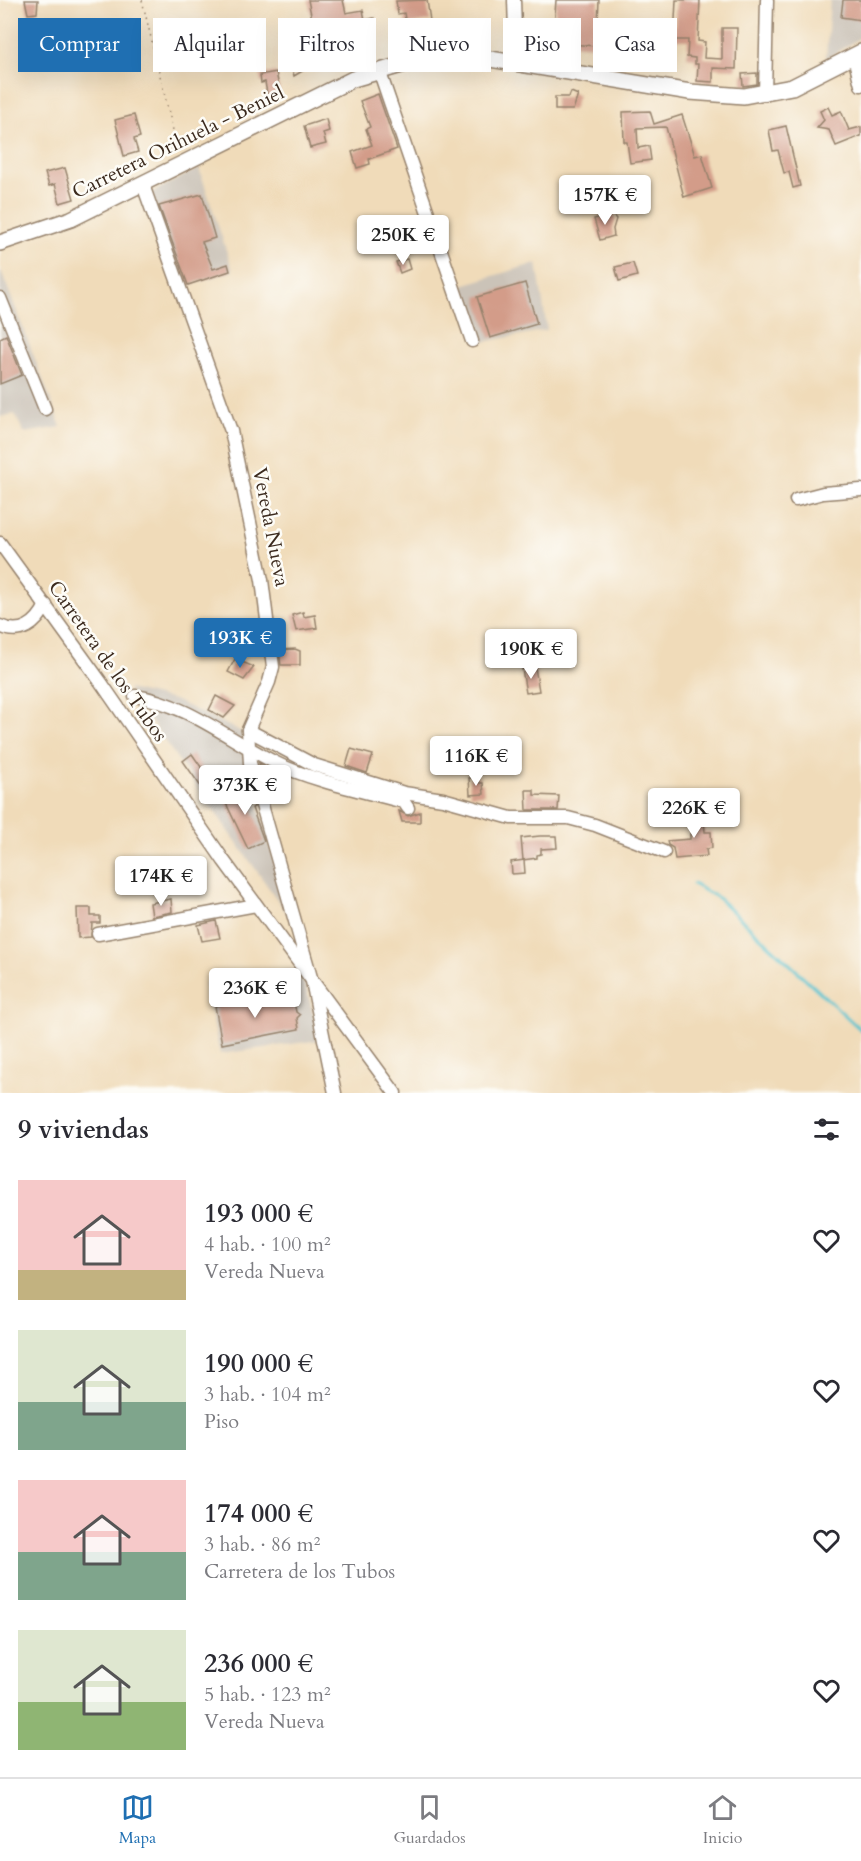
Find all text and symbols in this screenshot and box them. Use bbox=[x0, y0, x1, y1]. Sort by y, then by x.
chip: Comprar bbox=[18, 18, 141, 72]
chip: Alquilar bbox=[153, 18, 266, 72]
chip: Filtros bbox=[278, 18, 376, 72]
chip: Nuevo bbox=[388, 18, 491, 72]
chip: Piso bbox=[503, 18, 581, 72]
chip: Casa bbox=[593, 18, 677, 72]
street label: Carretera Orihuela - Beniel bbox=[67, 79, 289, 205]
pin: 157K € bbox=[556, 175, 654, 226]
text: 157K € bbox=[573, 181, 637, 208]
pin: 250K € bbox=[354, 215, 452, 266]
text: 250K € bbox=[371, 221, 435, 248]
street label: Vereda Nueva bbox=[246, 465, 296, 589]
street label: Carretera de los Tubos bbox=[42, 575, 174, 747]
pin: 193K € bbox=[191, 618, 289, 669]
text: 193K € bbox=[208, 624, 272, 651]
pin: 190K € bbox=[482, 629, 580, 680]
text: 190K € bbox=[499, 635, 563, 662]
pin: 116K € bbox=[427, 736, 525, 787]
text: 116K € bbox=[444, 742, 508, 769]
pin: 373K € bbox=[196, 765, 294, 816]
text: 373K € bbox=[213, 771, 277, 798]
pin: 226K € bbox=[645, 788, 743, 839]
text: 226K € bbox=[662, 794, 726, 821]
pin: 174K € bbox=[112, 856, 210, 907]
text: 174K € bbox=[129, 862, 193, 889]
pin: 236K € bbox=[206, 968, 304, 1019]
text: 236K € bbox=[223, 974, 287, 1001]
text: 9 viviendas bbox=[18, 1112, 149, 1147]
icon: filters bbox=[810, 1113, 843, 1146]
text: 193 000 € bbox=[204, 1196, 313, 1231]
icon: home bbox=[66, 1204, 138, 1276]
icon: heart bbox=[810, 1224, 843, 1257]
text: 4 hab. · 100 m² bbox=[204, 1231, 331, 1258]
text: Vereda Nueva bbox=[204, 1258, 325, 1285]
text: 190 000 € bbox=[204, 1346, 313, 1381]
icon: home bbox=[66, 1354, 138, 1426]
icon: heart bbox=[810, 1374, 843, 1407]
text: 3 hab. · 104 m² bbox=[204, 1381, 331, 1408]
text: Piso bbox=[204, 1408, 239, 1435]
text: 174 000 € bbox=[204, 1496, 313, 1531]
icon: home bbox=[66, 1504, 138, 1576]
icon: heart bbox=[810, 1524, 843, 1557]
text: 3 hab. · 86 m² bbox=[204, 1531, 320, 1558]
text: Carretera de los Tubos bbox=[204, 1558, 395, 1585]
text: 236 000 € bbox=[204, 1646, 313, 1681]
icon: home bbox=[66, 1654, 138, 1726]
icon: heart bbox=[810, 1674, 843, 1707]
text: 5 hab. · 123 m² bbox=[204, 1681, 331, 1708]
text: Vereda Nueva bbox=[204, 1708, 325, 1735]
tab: Mapa bbox=[119, 1791, 156, 1849]
tab: Guardados bbox=[393, 1791, 466, 1849]
tab: Inicio bbox=[703, 1791, 742, 1849]

